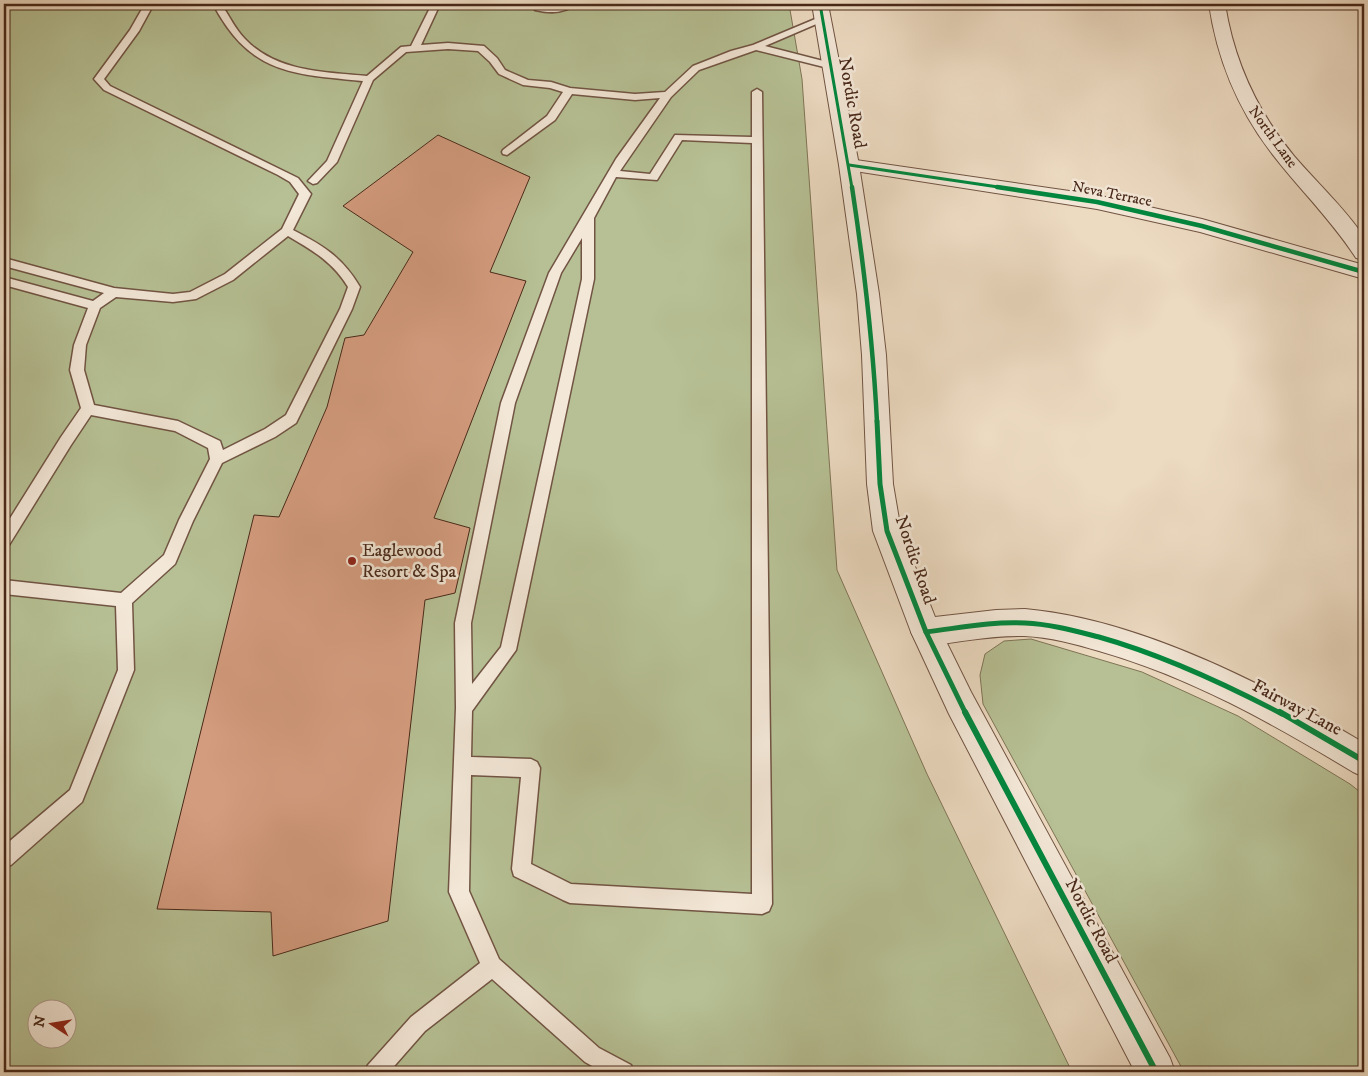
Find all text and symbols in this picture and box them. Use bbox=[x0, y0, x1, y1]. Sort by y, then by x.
street label: Nordic Road bbox=[833, 56, 871, 150]
street label: North Lane bbox=[1244, 102, 1302, 172]
street label: Neva Terrace bbox=[1071, 177, 1153, 211]
street label: Nordic Road bbox=[890, 513, 940, 607]
place label: Eaglewood Resort & Spa bbox=[362, 540, 457, 583]
marker: Eaglewood Resort & Spa bbox=[346, 555, 358, 567]
street label: Fairway Lane bbox=[1248, 675, 1346, 741]
street label: Nordic Road bbox=[1060, 875, 1122, 967]
north arrow bbox=[28, 998, 78, 1048]
text: N bbox=[30, 1014, 50, 1029]

